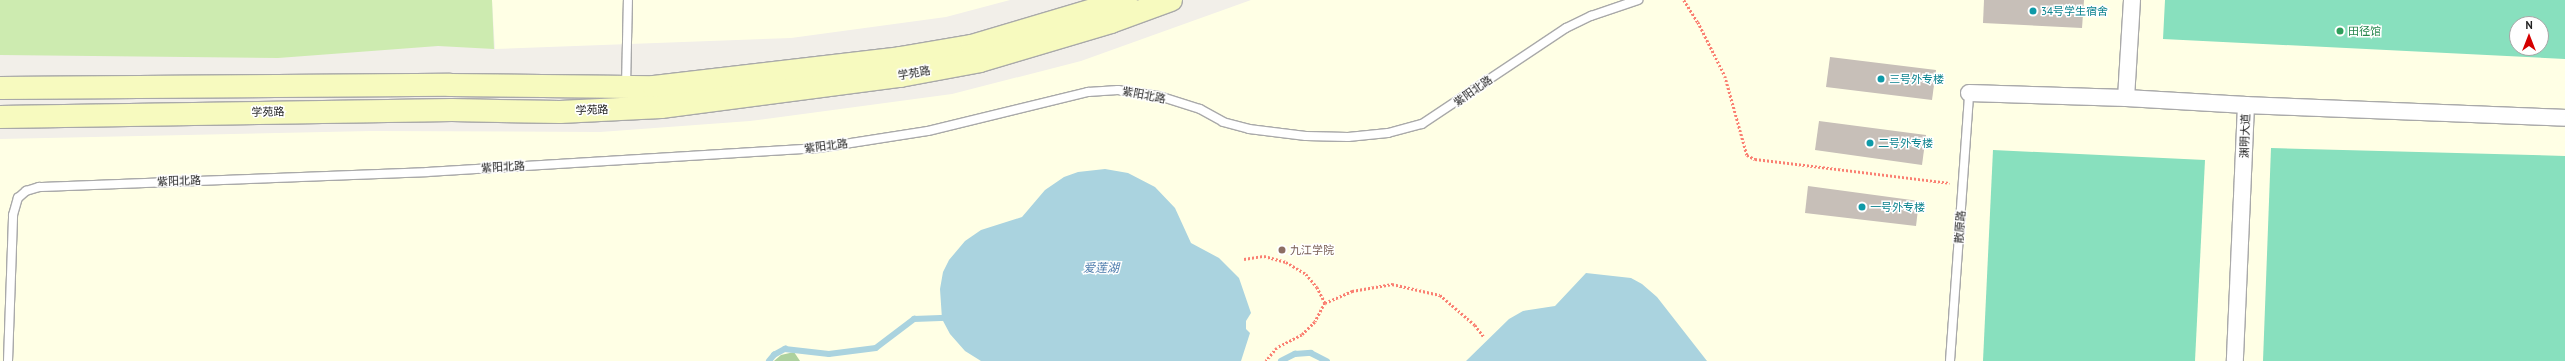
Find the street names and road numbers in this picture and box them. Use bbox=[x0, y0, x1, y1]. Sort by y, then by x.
street label: 学苑路 bbox=[897, 64, 931, 82]
street label: 紫阳北路 bbox=[1451, 73, 1495, 109]
street label: 紫阳北路 bbox=[1121, 84, 1167, 106]
street label: 学苑路 bbox=[575, 103, 609, 117]
street label: 学苑路 bbox=[251, 105, 285, 119]
street label: 渊明大道 bbox=[2238, 114, 2252, 158]
street label: 紫阳北路 bbox=[803, 137, 849, 155]
street label: 紫阳北路 bbox=[481, 159, 525, 175]
street label: 紫阳北路 bbox=[157, 174, 201, 188]
street label: 散原路 bbox=[1952, 210, 1968, 244]

